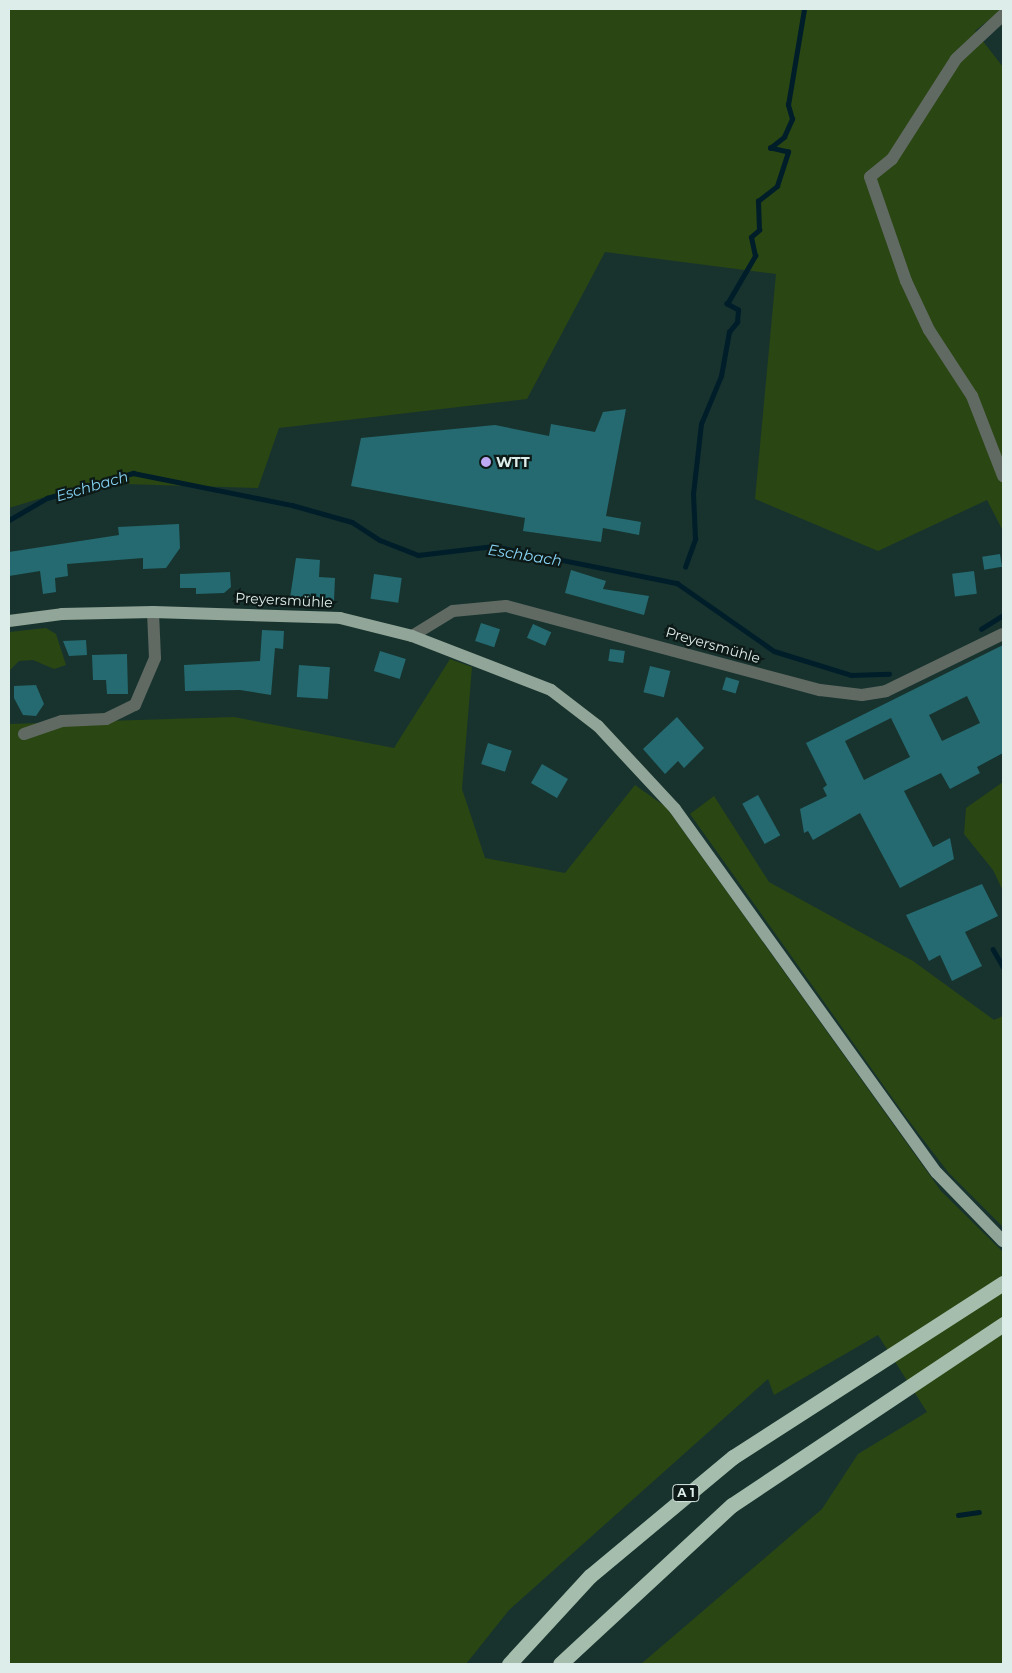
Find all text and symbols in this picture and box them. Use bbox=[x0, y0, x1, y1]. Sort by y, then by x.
place label: WTT bbox=[496, 454, 530, 470]
marker: WTT bbox=[480, 456, 492, 468]
water label: Eschbach bbox=[54, 467, 130, 505]
water label: Eschbach bbox=[487, 540, 563, 570]
street label: Preyersmühle bbox=[235, 589, 333, 611]
street label: Preyersmühle bbox=[664, 623, 762, 667]
road number: A 1 bbox=[672, 1484, 700, 1502]

